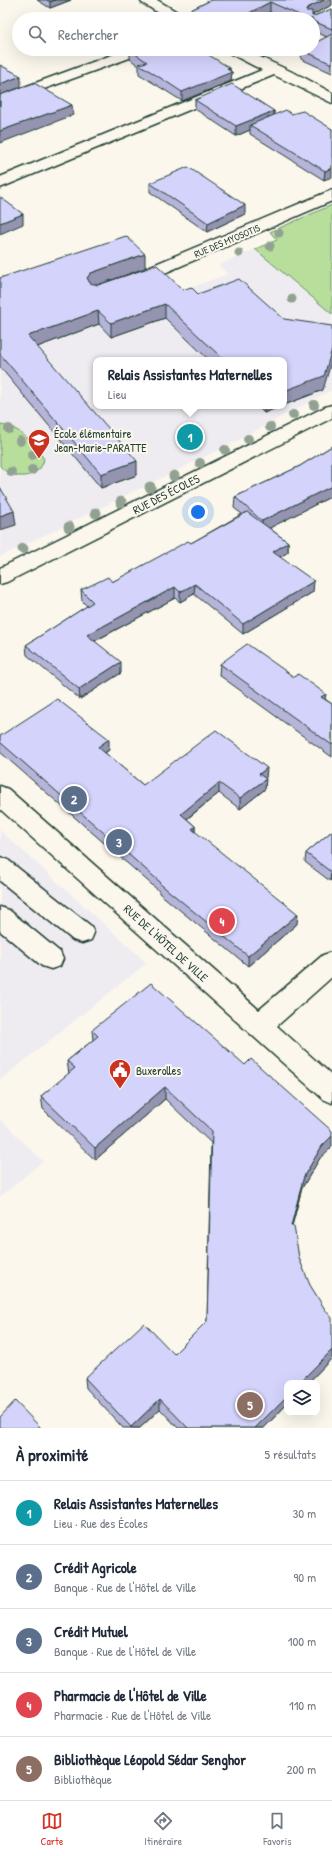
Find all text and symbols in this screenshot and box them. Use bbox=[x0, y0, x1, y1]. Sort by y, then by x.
search box bbox=[12, 12, 320, 56]
icon: search bbox=[26, 23, 48, 45]
text: Rechercher bbox=[58, 24, 119, 45]
street label: RUE DES MYOSOTIS bbox=[192, 221, 262, 261]
popup bbox=[93, 357, 287, 409]
text: Relais Assistantes Maternelles bbox=[108, 364, 272, 385]
text: Lieu bbox=[108, 385, 126, 403]
pin: 1 bbox=[177, 422, 203, 452]
place label: École élémentaire Jean-Marie-PARATTE bbox=[54, 425, 147, 456]
school or university icon: École élémentaire Jean-Marie-PARATTE bbox=[26, 427, 52, 460]
street label: RUE DES ÉCOLES bbox=[130, 470, 203, 518]
your location bbox=[188, 502, 208, 522]
pin: 2 bbox=[61, 784, 87, 814]
pin: 3 bbox=[106, 827, 132, 857]
street label: RUE DE L'HÔTEL DE VILLE bbox=[120, 900, 212, 986]
pin: 4 bbox=[209, 906, 235, 936]
public building icon: Buxerolles bbox=[107, 1057, 133, 1090]
place label: Buxerolles bbox=[136, 1062, 181, 1079]
map controls bbox=[284, 1380, 320, 1416]
button: layers bbox=[284, 1380, 320, 1416]
pin: 5 bbox=[237, 1390, 263, 1420]
text: À proximité bbox=[16, 1443, 88, 1466]
text: 5 résultats bbox=[265, 1445, 316, 1463]
text: Relais Assistantes Maternelles bbox=[54, 1493, 218, 1514]
text: 1 bbox=[27, 1504, 31, 1522]
text: 30 m bbox=[293, 1504, 316, 1522]
text: Lieu · Rue des Écoles bbox=[54, 1514, 148, 1532]
text: Crédit Agricole bbox=[54, 1557, 137, 1578]
text: 2 bbox=[26, 1568, 32, 1586]
text: 90 m bbox=[294, 1568, 316, 1586]
text: Banque · Rue de l'Hôtel de Ville bbox=[54, 1578, 196, 1596]
text: Crédit Mutuel bbox=[54, 1621, 128, 1642]
text: 3 bbox=[26, 1632, 32, 1650]
text: 100 m bbox=[288, 1632, 316, 1650]
text: Banque · Rue de l'Hôtel de Ville bbox=[54, 1642, 196, 1660]
text: Pharmacie de l'Hôtel de Ville bbox=[54, 1685, 207, 1706]
text: 4 bbox=[27, 1696, 31, 1714]
text: 110 m bbox=[289, 1696, 316, 1714]
text: Pharmacie · Rue de l'Hôtel de Ville bbox=[54, 1706, 211, 1724]
text: Bibliothèque Léopold Sédar Senghor bbox=[54, 1749, 246, 1770]
text: 5 bbox=[26, 1760, 32, 1778]
text: 200 m bbox=[286, 1760, 316, 1778]
text: Bibliothèque bbox=[54, 1770, 112, 1788]
tab: Carte bbox=[41, 1810, 63, 1848]
tab: Itinéraire bbox=[144, 1810, 182, 1848]
tab: Favoris bbox=[263, 1810, 291, 1848]

